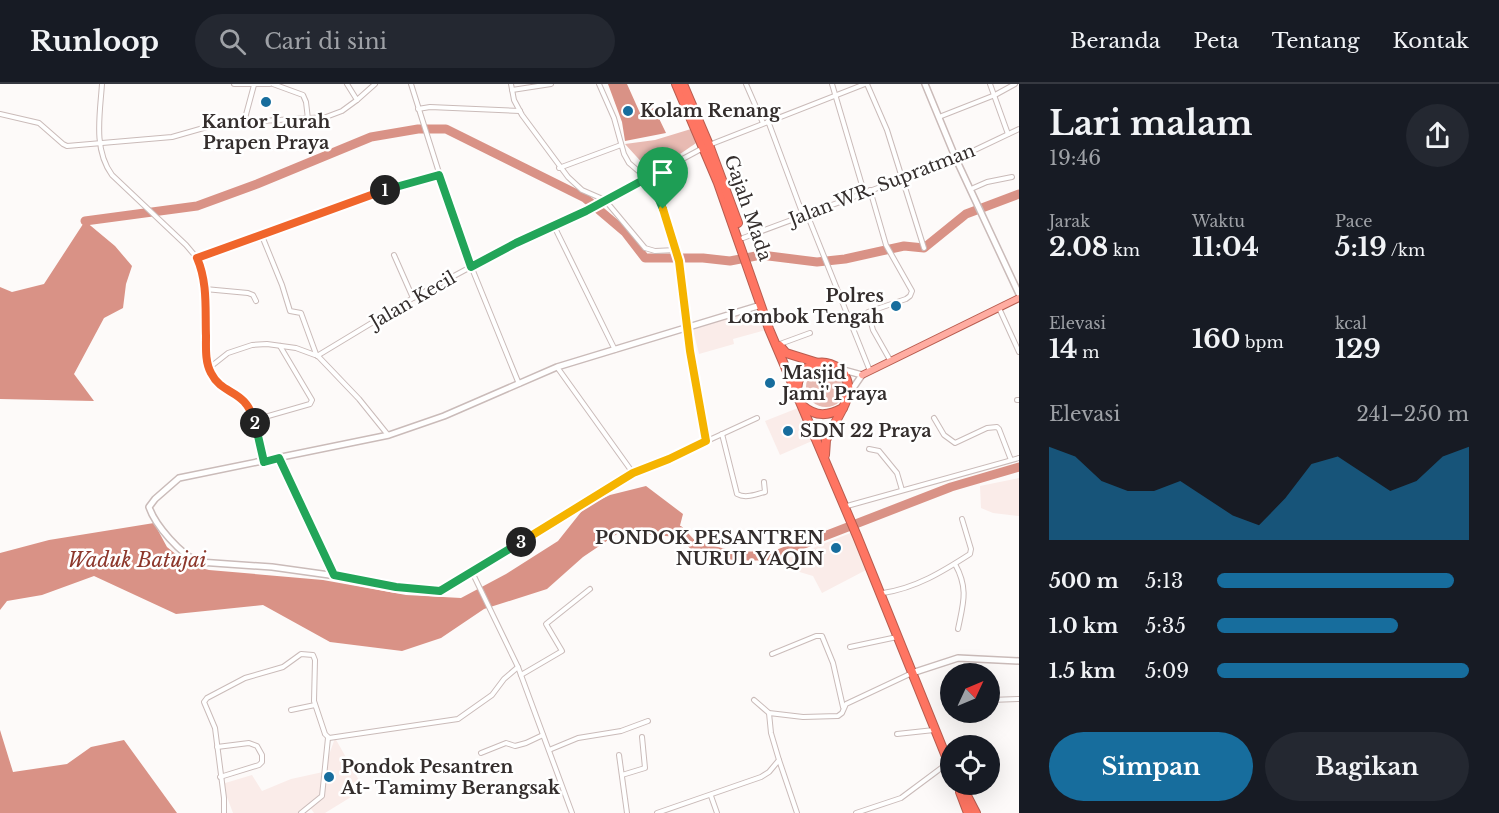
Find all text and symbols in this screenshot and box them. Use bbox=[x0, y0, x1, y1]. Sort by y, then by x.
search box bbox=[195, 14, 615, 68]
text: Runloop bbox=[30, 24, 159, 59]
icon: search bbox=[216, 25, 249, 58]
text: Cari di sini bbox=[264, 28, 387, 55]
text: Beranda bbox=[1070, 28, 1160, 54]
text: Peta bbox=[1193, 28, 1239, 54]
text: Tentang bbox=[1272, 28, 1360, 54]
text: Kontak bbox=[1393, 28, 1469, 54]
marker: Kantor Lurah Prapen Praya bbox=[259, 95, 273, 109]
place label: Kolam Renang bbox=[640, 100, 781, 122]
text: Lari malam bbox=[1049, 103, 1253, 144]
marker: Kolam Renang bbox=[621, 104, 635, 118]
button: share bbox=[1406, 104, 1469, 167]
place label: Kantor Lurah Prapen Praya bbox=[202, 111, 331, 154]
street label: Jalan WR. Supratman bbox=[784, 139, 978, 231]
text: 19:46 bbox=[1049, 146, 1101, 170]
pin bbox=[637, 147, 688, 209]
street label: Gajah Mada bbox=[720, 152, 776, 264]
icon: arrive bbox=[646, 156, 679, 189]
pin: 1 bbox=[370, 175, 400, 205]
text: 1 bbox=[382, 180, 388, 200]
text: Jarak bbox=[1049, 211, 1090, 231]
text: Waktu bbox=[1192, 211, 1245, 231]
text: Pace bbox=[1335, 211, 1372, 231]
text: 2.08 bbox=[1049, 231, 1108, 263]
text: 11:04 bbox=[1192, 231, 1259, 263]
text: 5:19 bbox=[1335, 231, 1387, 263]
text: km bbox=[1108, 240, 1140, 260]
text: /km bbox=[1387, 240, 1425, 260]
street label: Jalan Kecil bbox=[364, 267, 460, 334]
place label: Polres Lombok Tengah bbox=[727, 285, 884, 328]
marker: Polres Lombok Tengah bbox=[889, 299, 903, 313]
text: Elevasi bbox=[1049, 313, 1106, 333]
text: kcal bbox=[1335, 313, 1367, 333]
text: 160 bbox=[1192, 323, 1241, 355]
text: bpm bbox=[1241, 332, 1284, 352]
text: 14 bbox=[1049, 333, 1078, 365]
text: 129 bbox=[1335, 333, 1381, 365]
text: m bbox=[1078, 342, 1099, 362]
place label: Masjid Jami' Praya bbox=[778, 362, 888, 405]
marker: Masjid Jami' Praya bbox=[763, 376, 777, 390]
text: Elevasi bbox=[1049, 402, 1120, 426]
text: 241–250 m bbox=[1356, 402, 1469, 426]
pin: 2 bbox=[240, 408, 270, 438]
text: 2 bbox=[250, 413, 260, 433]
place label: SDN 22 Praya bbox=[800, 420, 932, 442]
marker: SDN 22 Praya bbox=[781, 424, 795, 438]
pin: 3 bbox=[506, 527, 536, 557]
place label: PONDOK PESANTREN NURUL YAQIN bbox=[595, 527, 824, 570]
text: 3 bbox=[516, 532, 526, 552]
marker: PONDOK PESANTREN NURUL YAQIN bbox=[829, 541, 843, 555]
water label: Waduk Batujai bbox=[68, 548, 207, 572]
text: 500 m bbox=[1049, 569, 1119, 593]
text: 5:13 bbox=[1145, 569, 1183, 593]
text: 1.0 km bbox=[1049, 614, 1118, 638]
text: 5:35 bbox=[1145, 614, 1186, 638]
text: 1.5 km bbox=[1049, 659, 1116, 683]
text: 5:09 bbox=[1145, 659, 1189, 683]
north arrow bbox=[940, 663, 1000, 723]
map controls bbox=[940, 663, 1000, 795]
button: Simpan bbox=[1049, 732, 1253, 801]
button: Bagikan bbox=[1265, 732, 1469, 801]
button: locate bbox=[940, 735, 1000, 795]
place label: Pondok Pesantren At- Tamimy Berangsak bbox=[340, 756, 561, 799]
marker: Pondok Pesantren At- Tamimy Berangsak bbox=[322, 770, 336, 784]

